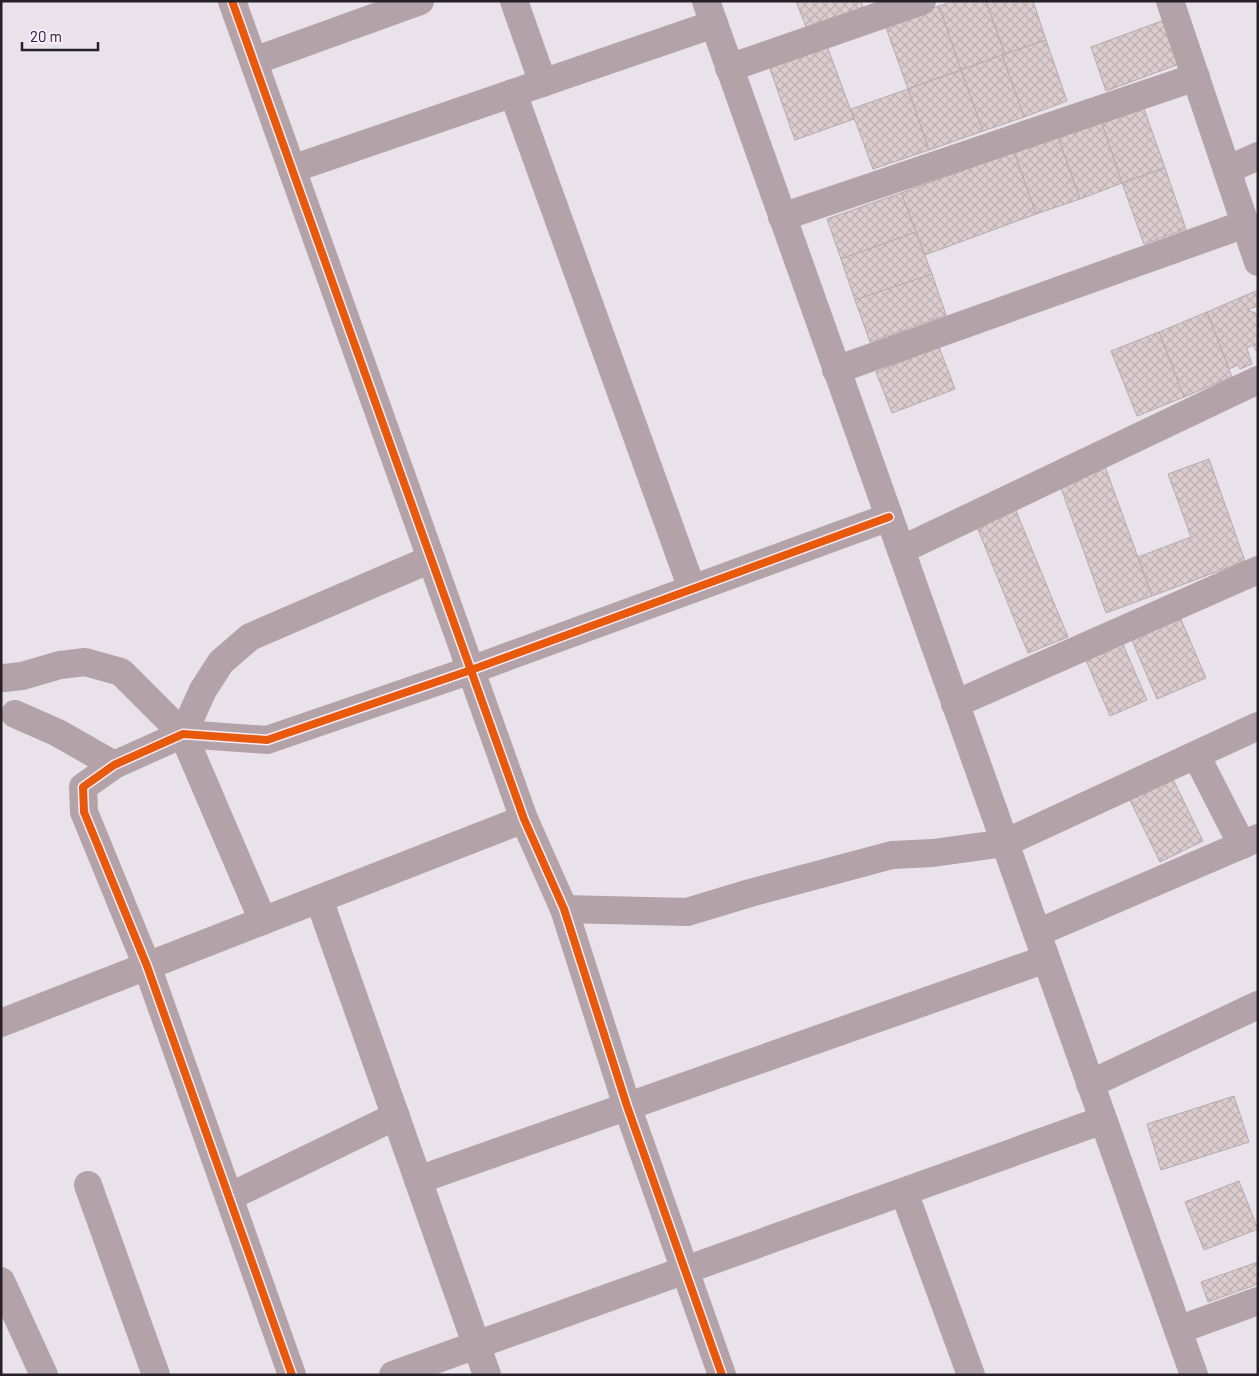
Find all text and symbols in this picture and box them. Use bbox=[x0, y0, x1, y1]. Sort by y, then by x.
scale bar bbox=[22, 20, 99, 52]
text: 20 m bbox=[30, 27, 62, 45]

